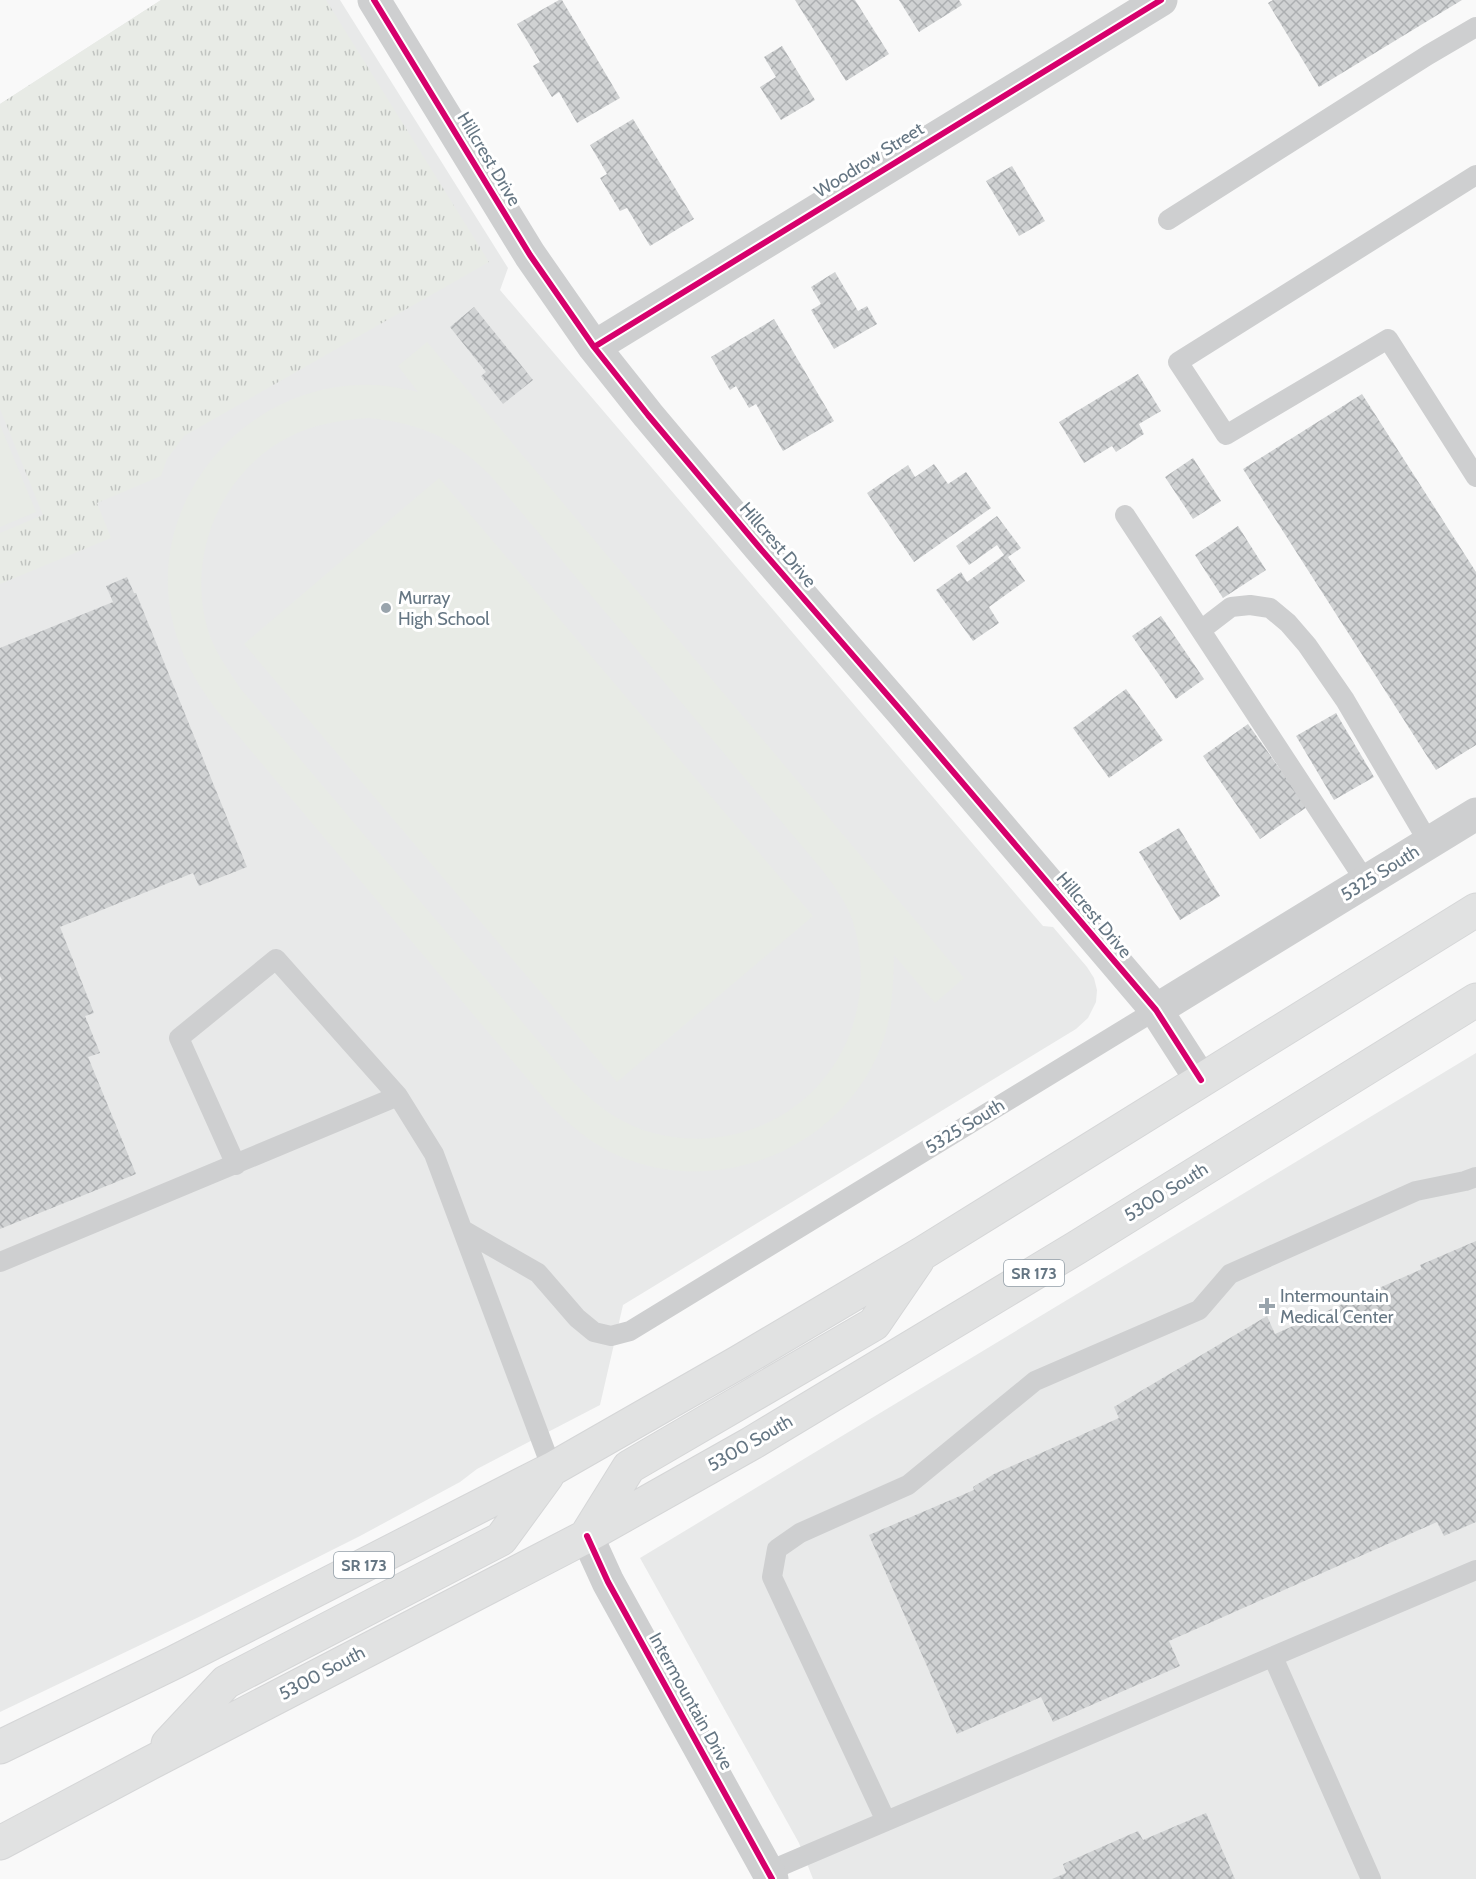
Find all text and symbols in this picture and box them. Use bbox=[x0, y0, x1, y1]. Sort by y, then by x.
street label: Hillcrest Drive bbox=[452, 108, 526, 210]
street label: Woodrow Street bbox=[810, 118, 928, 202]
street label: Hillcrest Drive bbox=[735, 498, 821, 592]
place label: Murray High School bbox=[398, 587, 490, 630]
marker: Murray High School bbox=[379, 601, 393, 615]
street label: 5325 South bbox=[1337, 840, 1423, 906]
street label: Hillcrest Drive bbox=[1052, 867, 1136, 963]
street label: 5325 South bbox=[921, 1094, 1009, 1158]
street label: 5300 South bbox=[1120, 1158, 1212, 1226]
road number: SR 173 bbox=[1004, 1260, 1064, 1286]
place label: Intermountain Medical Center bbox=[1280, 1285, 1394, 1328]
marker: Intermountain Medical Center bbox=[1258, 1297, 1276, 1315]
street label: 5300 South bbox=[704, 1410, 796, 1476]
road number: SR 173 bbox=[334, 1552, 394, 1578]
street label: Intermountain Drive bbox=[644, 1629, 738, 1773]
street label: 5300 South bbox=[275, 1641, 369, 1705]

